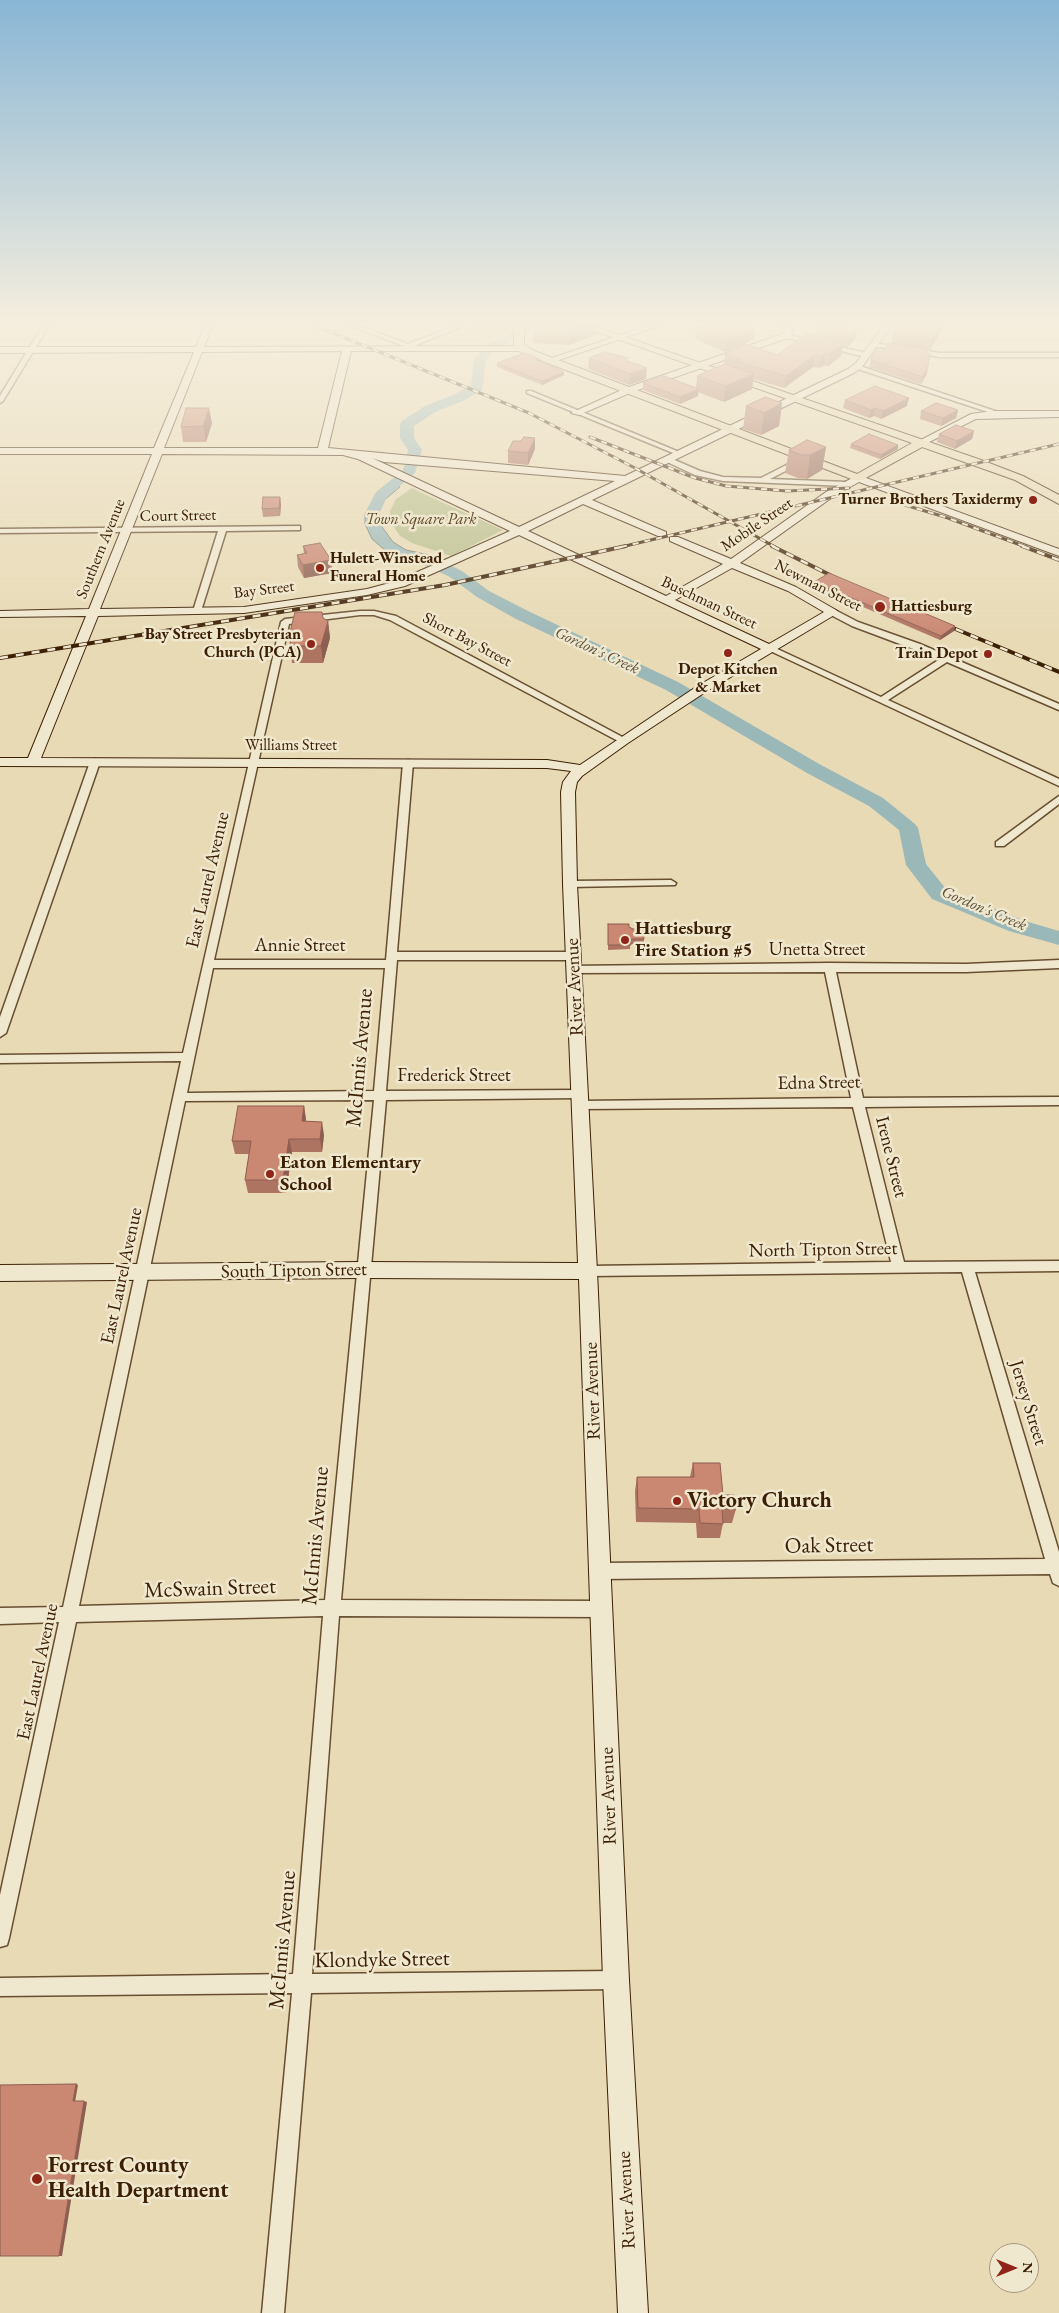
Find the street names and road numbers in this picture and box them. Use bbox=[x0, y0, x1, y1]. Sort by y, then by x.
street label: Mobile Street bbox=[717, 494, 797, 556]
street label: Southern Avenue bbox=[72, 496, 130, 602]
street label: Court Street bbox=[140, 506, 216, 526]
street label: Newman Street bbox=[771, 556, 865, 616]
street label: Buschman Street bbox=[658, 572, 760, 634]
street label: Bay Street bbox=[233, 577, 295, 603]
street label: Short Bay Street bbox=[419, 608, 515, 672]
street label: Williams Street bbox=[245, 736, 337, 756]
street label: East Laurel Avenue bbox=[181, 810, 235, 950]
street label: Annie Street bbox=[255, 935, 345, 957]
street label: River Avenue bbox=[561, 937, 589, 1037]
street label: Unetta Street bbox=[769, 939, 865, 961]
street label: McInnis Avenue bbox=[341, 988, 379, 1128]
street label: Frederick Street bbox=[397, 1065, 511, 1087]
street label: Edna Street bbox=[777, 1071, 861, 1095]
street label: Irene Street bbox=[870, 1114, 912, 1200]
street label: East Laurel Avenue bbox=[96, 1206, 148, 1346]
street label: North Tipton Street bbox=[749, 1237, 897, 1263]
street label: South Tipton Street bbox=[221, 1258, 367, 1284]
street label: River Avenue bbox=[580, 1342, 606, 1440]
street label: Jersey Street bbox=[1004, 1358, 1052, 1448]
street label: McInnis Avenue bbox=[297, 1466, 335, 1606]
street label: Oak Street bbox=[784, 1532, 874, 1560]
street label: McSwain Street bbox=[144, 1574, 276, 1604]
street label: East Laurel Avenue bbox=[12, 1602, 64, 1742]
street label: River Avenue bbox=[596, 1747, 622, 1845]
street label: McInnis Avenue bbox=[264, 1870, 302, 2010]
street label: Klondyke Street bbox=[314, 1946, 450, 1974]
street label: River Avenue bbox=[613, 2150, 641, 2250]

